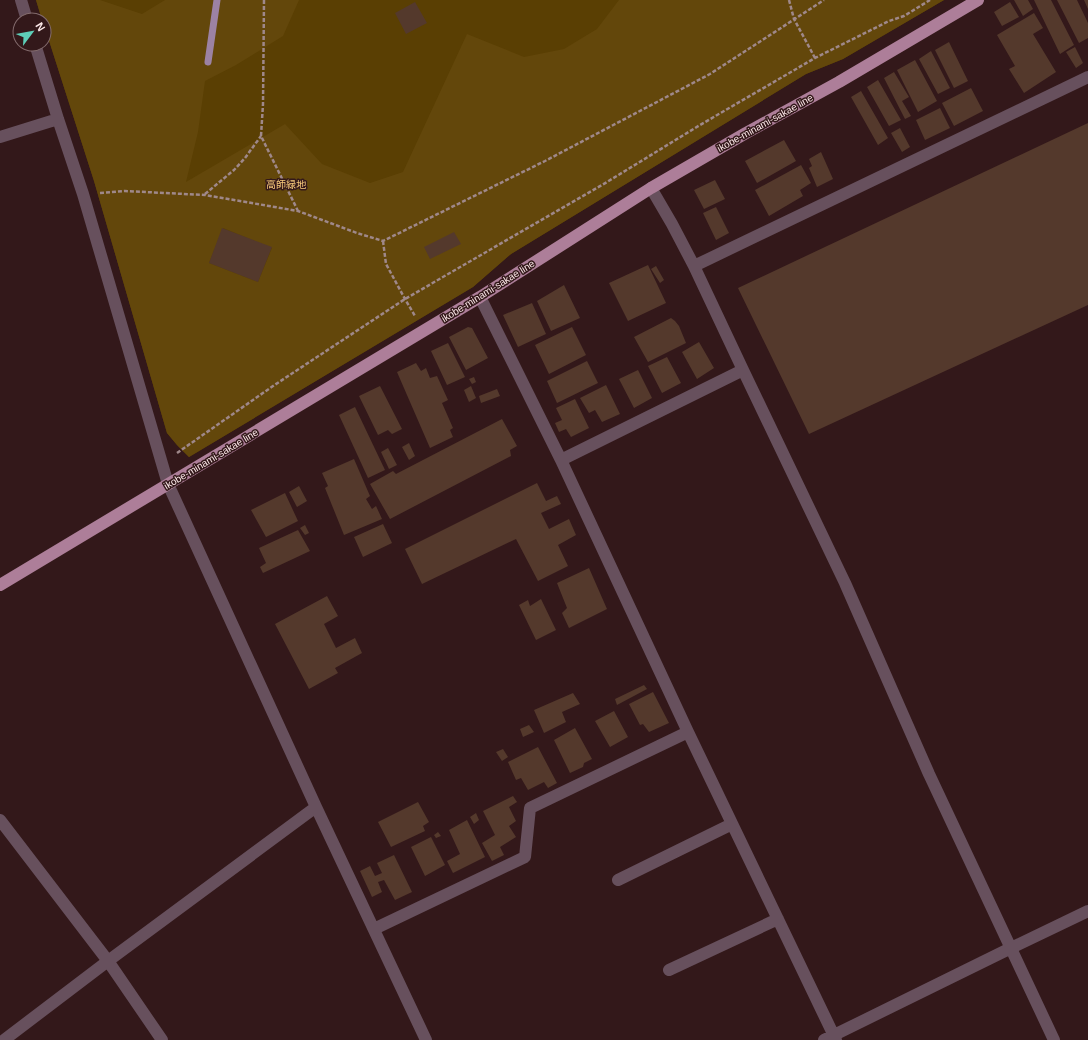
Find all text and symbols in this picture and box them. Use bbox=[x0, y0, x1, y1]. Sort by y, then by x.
north arrow bbox=[12, 12, 52, 52]
text: N bbox=[33, 20, 48, 33]
street label: ikobe-minami-sakae line bbox=[715, 92, 815, 154]
park label: 高師緑地 bbox=[266, 179, 307, 190]
street label: ikobe-minami-sakae line bbox=[439, 258, 537, 324]
street label: ikobe-minami-sakae line bbox=[162, 426, 260, 491]

